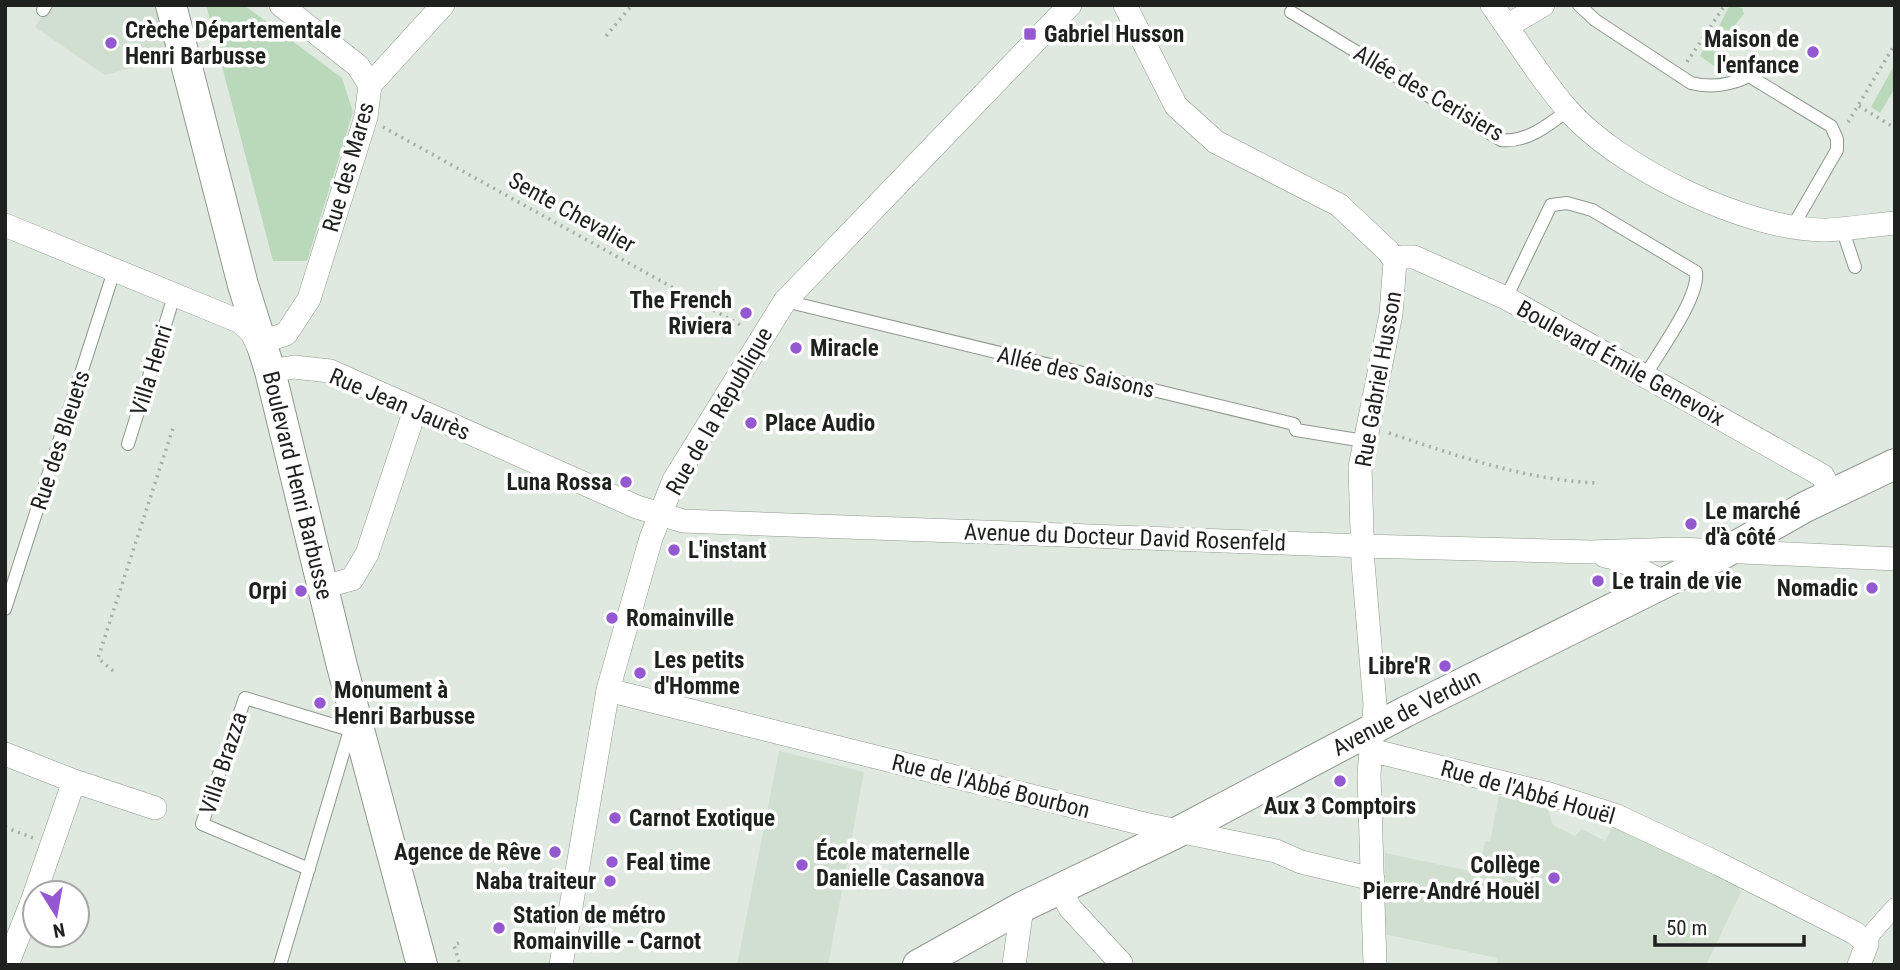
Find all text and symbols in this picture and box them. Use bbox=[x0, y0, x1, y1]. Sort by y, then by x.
place label: Crèche Départementale Henri Barbusse bbox=[125, 17, 341, 70]
place label: Gabriel Husson bbox=[1044, 21, 1184, 48]
marker: Gabriel Husson bbox=[1022, 26, 1038, 42]
place label: Maison de l'enfance bbox=[1704, 26, 1799, 79]
marker: Crèche Départementale Henri Barbusse bbox=[103, 35, 119, 51]
street label: Allée des Cerisiers bbox=[1349, 40, 1509, 147]
marker: Maison de l'enfance bbox=[1805, 44, 1821, 60]
street label: Rue des Mares bbox=[317, 99, 380, 235]
street label: Sente Chevalier bbox=[504, 167, 640, 258]
place label: The French Riviera bbox=[630, 287, 732, 340]
street label: Rue Gabriel Husson bbox=[1350, 289, 1407, 469]
street label: Boulevard Émile Genevoix bbox=[1512, 294, 1730, 432]
marker: The French Riviera bbox=[738, 305, 754, 321]
street label: Villa Henri bbox=[125, 321, 178, 419]
street label: Rue de la République bbox=[660, 323, 778, 500]
place label: Miracle bbox=[810, 335, 879, 362]
marker: Miracle bbox=[788, 340, 804, 356]
street label: Allée des Saisons bbox=[995, 341, 1157, 404]
street label: Rue Jean Jaurès bbox=[325, 363, 474, 446]
street label: Rue des Bleuets bbox=[25, 367, 96, 513]
street label: Boulevard Henri Barbusse bbox=[257, 369, 338, 602]
place label: Place Audio bbox=[765, 410, 875, 437]
marker: Place Audio bbox=[743, 415, 759, 431]
place label: Luna Rossa bbox=[506, 469, 612, 496]
marker: Luna Rossa bbox=[618, 474, 634, 490]
place label: Le marché d'à côté bbox=[1705, 498, 1801, 551]
marker: Le marché d'à côté bbox=[1683, 516, 1699, 532]
street label: Avenue du Docteur David Rosenfeld bbox=[964, 518, 1286, 557]
place label: L'instant bbox=[688, 537, 767, 564]
marker: L'instant bbox=[666, 542, 682, 558]
place label: Le train de vie bbox=[1612, 568, 1742, 595]
marker: Le train de vie bbox=[1590, 573, 1606, 589]
place label: Nomadic bbox=[1777, 575, 1858, 602]
place label: Orpi bbox=[248, 578, 287, 605]
marker: Nomadic bbox=[1864, 580, 1880, 596]
marker: Orpi bbox=[293, 583, 309, 599]
place label: Romainville bbox=[626, 605, 734, 632]
marker: Romainville bbox=[604, 610, 620, 626]
place label: Les petits d'Homme bbox=[654, 647, 745, 700]
place label: Libre'R bbox=[1368, 653, 1431, 680]
marker: Libre'R bbox=[1437, 658, 1453, 674]
street label: Avenue de Verdun bbox=[1328, 664, 1485, 762]
marker: Les petits d'Homme bbox=[632, 665, 648, 681]
place label: Monument à Henri Barbusse bbox=[334, 677, 475, 730]
marker: Monument à Henri Barbusse bbox=[312, 695, 328, 711]
street label: Villa Brazza bbox=[194, 708, 253, 818]
street label: Rue de l'Abbé Bourbon bbox=[889, 749, 1093, 824]
street label: Rue de l'Abbé Houël bbox=[1438, 755, 1618, 830]
marker: Aux 3 Comptoirs bbox=[1332, 773, 1348, 789]
place label: Aux 3 Comptoirs bbox=[1264, 793, 1416, 820]
place label: Carnot Exotique bbox=[629, 805, 775, 832]
marker: Carnot Exotique bbox=[607, 810, 623, 826]
place label: École maternelle Danielle Casanova bbox=[816, 838, 985, 892]
place label: Agence de Rêve bbox=[394, 839, 541, 866]
marker: Agence de Rêve bbox=[547, 844, 563, 860]
place label: Feal time bbox=[626, 849, 711, 876]
place label: Collège Pierre-André Houël bbox=[1363, 852, 1540, 905]
marker: Feal time bbox=[604, 854, 620, 870]
marker: École maternelle Danielle Casanova bbox=[794, 857, 810, 873]
place label: Naba traiteur bbox=[476, 868, 596, 895]
marker: Collège Pierre-André Houël bbox=[1546, 870, 1562, 886]
marker: Naba traiteur bbox=[602, 873, 618, 889]
north arrow bbox=[21, 879, 91, 949]
place label: Station de métro Romainville - Carnot bbox=[513, 902, 701, 955]
scale bar bbox=[1655, 904, 1804, 948]
text: 50 m bbox=[1666, 916, 1707, 940]
text: N bbox=[51, 918, 67, 943]
marker: Station de métro Romainville - Carnot bbox=[491, 920, 507, 936]

